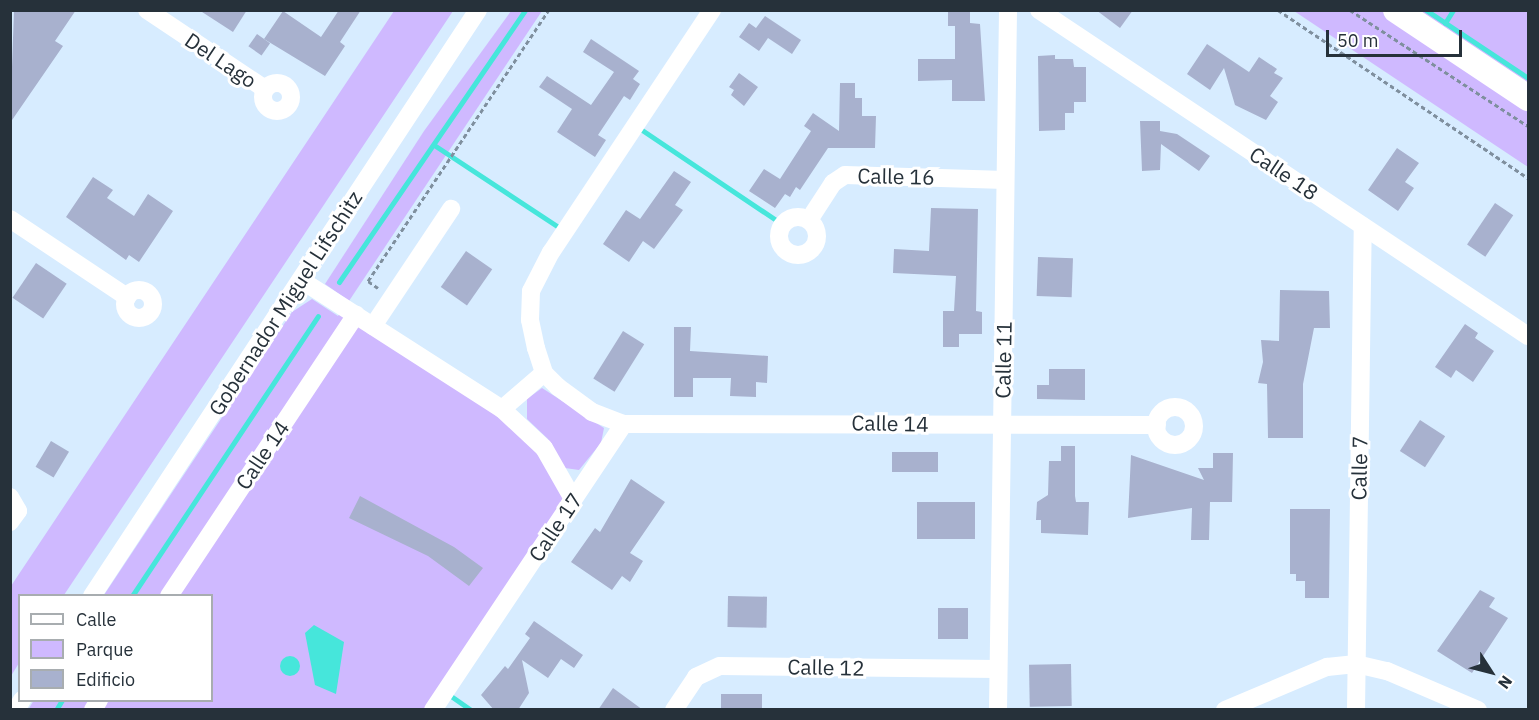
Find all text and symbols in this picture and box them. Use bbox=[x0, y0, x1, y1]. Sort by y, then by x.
scale bar bbox=[1329, 18, 1466, 56]
street label: Del Lago bbox=[180, 27, 262, 93]
text: 50 m bbox=[1337, 29, 1379, 52]
street label: Calle 18 bbox=[1245, 141, 1323, 205]
street label: Calle 16 bbox=[857, 163, 935, 189]
street label: Gobernador Miguel Lifschitz bbox=[203, 186, 367, 420]
street label: Calle 11 bbox=[990, 321, 1016, 399]
street label: Calle 14 bbox=[851, 410, 929, 436]
street label: Calle 14 bbox=[230, 416, 294, 494]
street label: Calle 7 bbox=[1346, 435, 1372, 501]
street label: Calle 17 bbox=[523, 488, 587, 566]
legend bbox=[18, 594, 213, 702]
text: Calle bbox=[76, 608, 116, 631]
text: Parque bbox=[76, 638, 133, 661]
north arrow bbox=[1461, 642, 1521, 702]
street label: Calle 12 bbox=[787, 654, 865, 680]
text: Edificio bbox=[76, 668, 135, 691]
text: N bbox=[1494, 672, 1517, 693]

